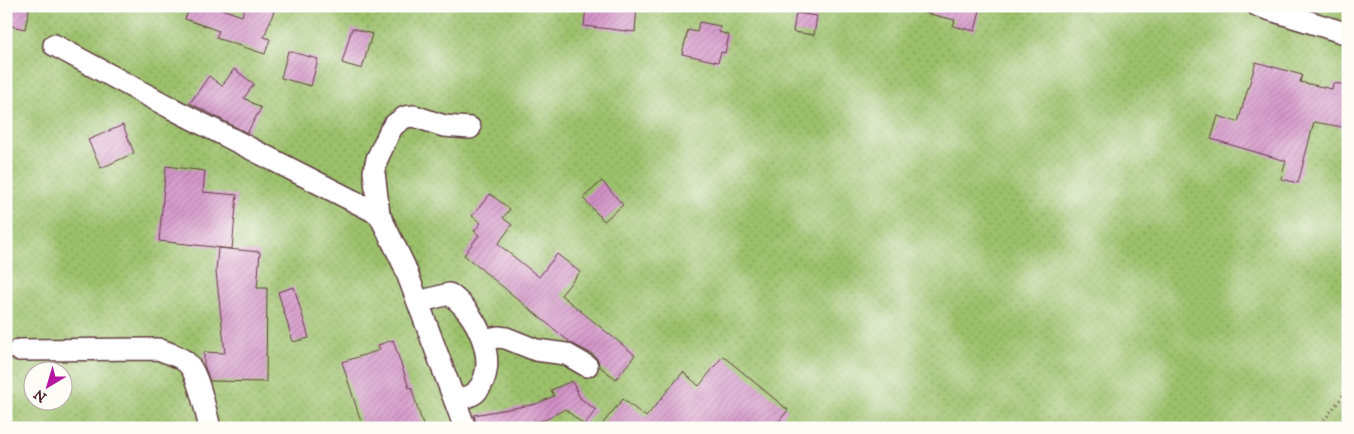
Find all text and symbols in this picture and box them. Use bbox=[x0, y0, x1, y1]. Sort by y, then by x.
north arrow bbox=[22, 362, 72, 412]
text: N bbox=[30, 385, 51, 406]

